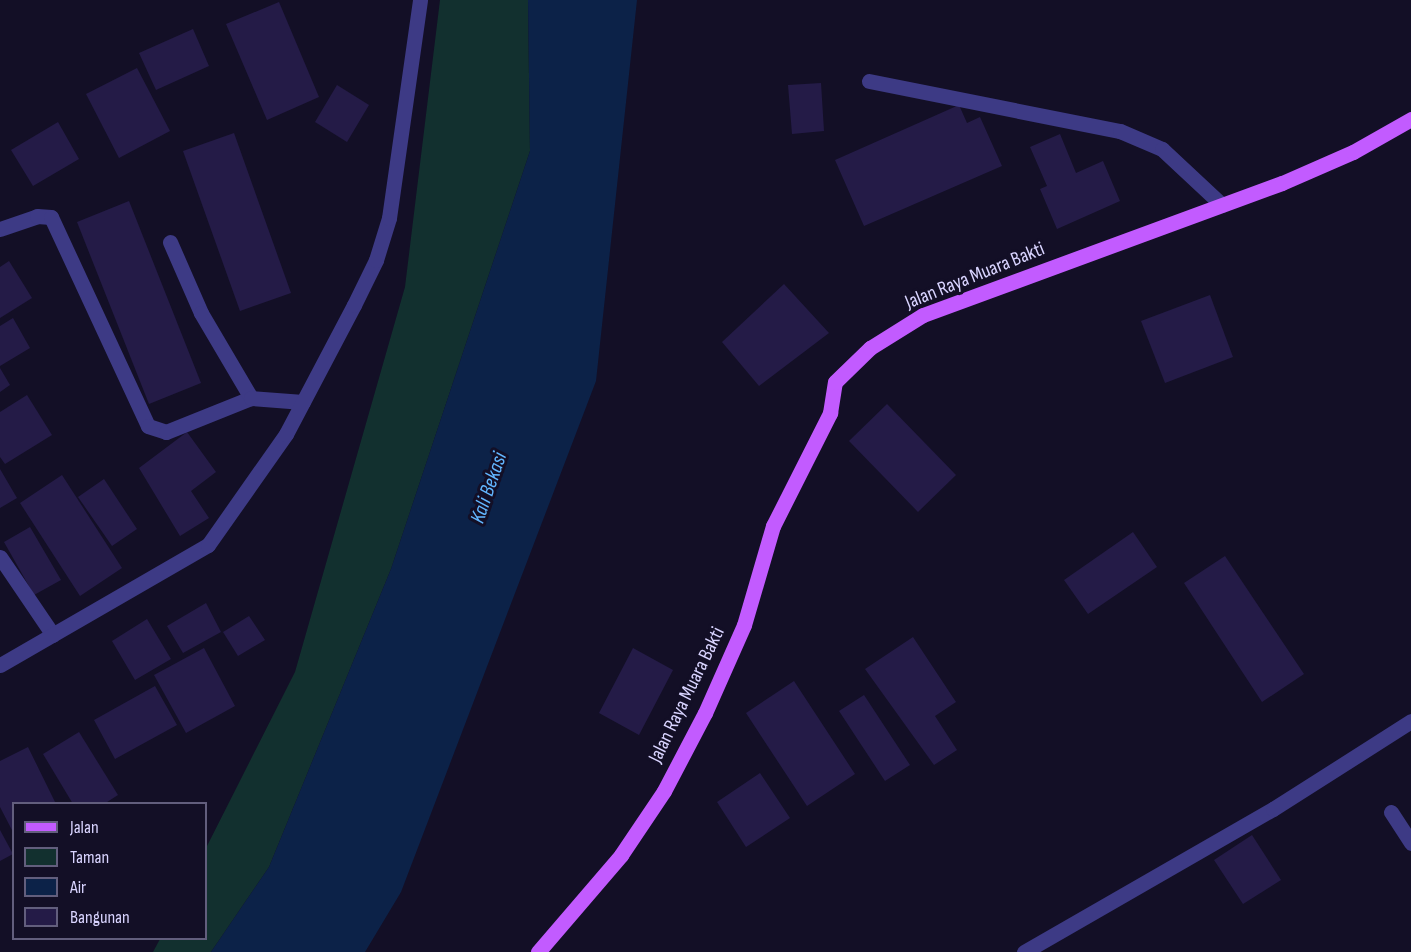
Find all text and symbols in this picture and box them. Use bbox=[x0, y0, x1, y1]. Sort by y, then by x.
street label: Jalan Raya Muara Bakti bbox=[902, 237, 1048, 315]
water label: Kali Bekasi bbox=[465, 449, 513, 527]
street label: Jalan Raya Muara Bakti bbox=[644, 623, 730, 767]
legend bbox=[12, 802, 207, 940]
text: Jalan bbox=[70, 817, 99, 838]
text: Taman bbox=[70, 847, 109, 868]
text: Air bbox=[70, 877, 86, 898]
text: Bangunan bbox=[70, 907, 130, 928]

